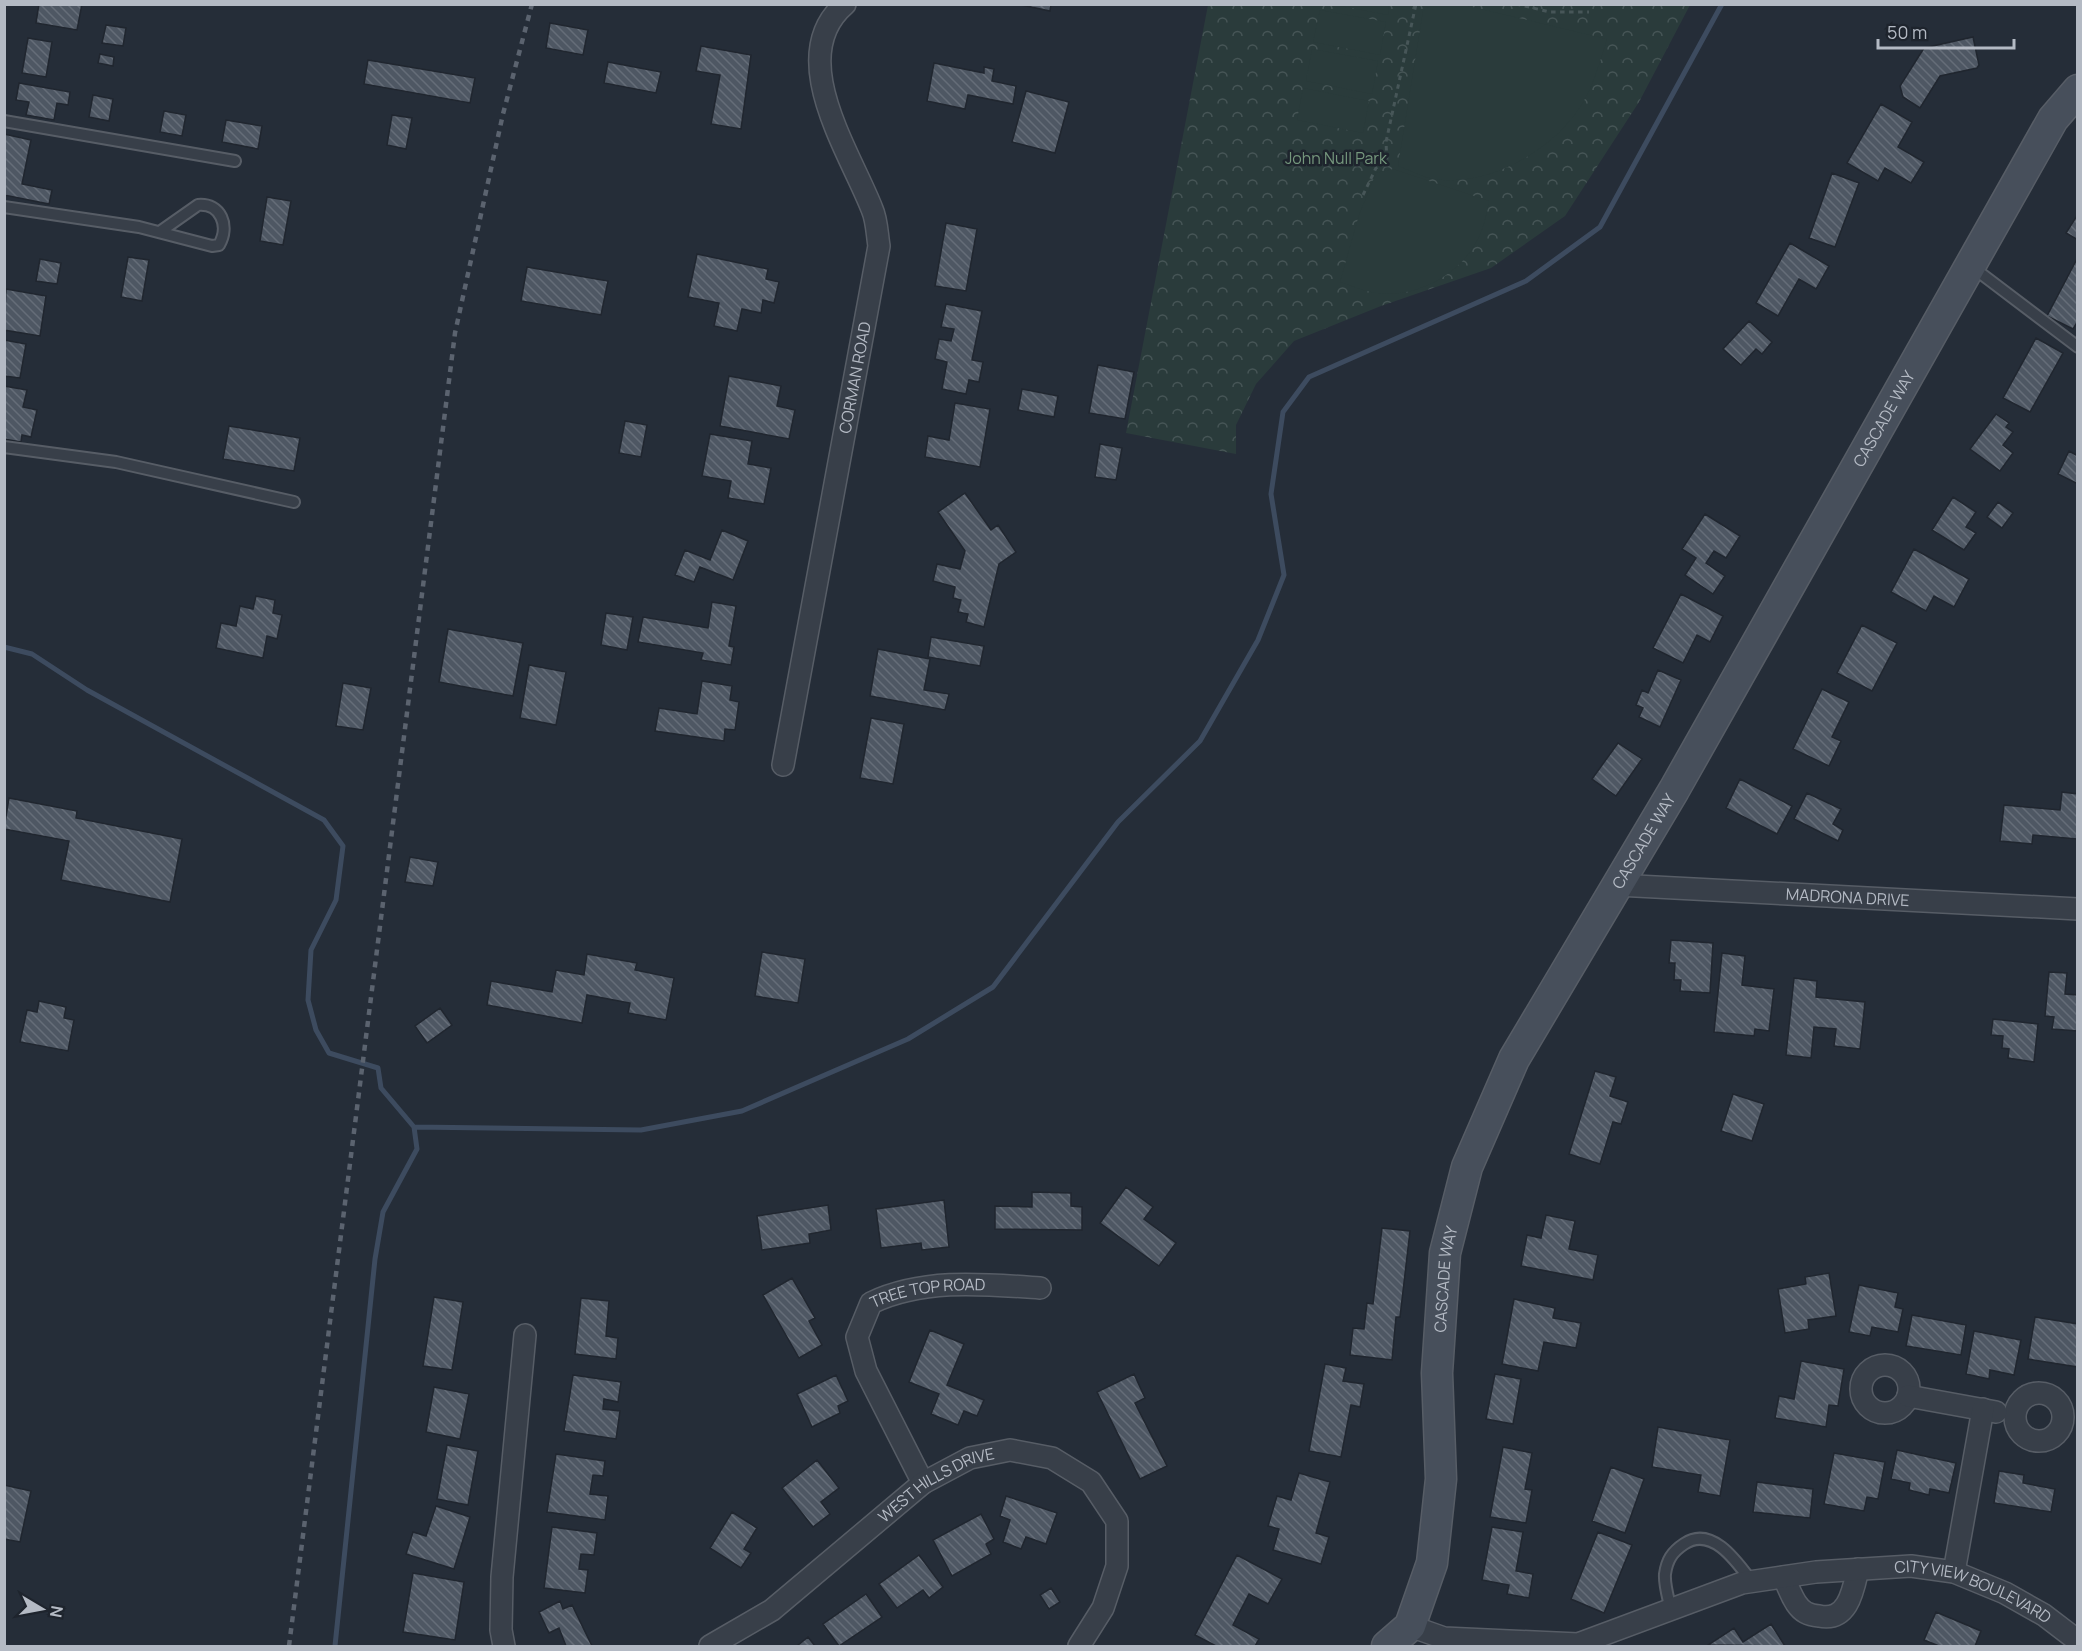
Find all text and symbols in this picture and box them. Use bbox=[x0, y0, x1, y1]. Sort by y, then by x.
scale bar bbox=[1878, 12, 2014, 50]
text: 50 m bbox=[1887, 20, 1927, 44]
park label: John Null Park bbox=[1285, 147, 1388, 169]
street label: CORMAN ROAD bbox=[834, 320, 876, 435]
street label: CASCADE WAY bbox=[1848, 367, 1920, 471]
street label: CASCADE WAY bbox=[1607, 789, 1680, 893]
street label: MADRONA DRIVE bbox=[1785, 883, 1910, 911]
street label: CASCADE WAY bbox=[1429, 1223, 1463, 1333]
street label: TREE TOP ROAD bbox=[866, 1273, 986, 1313]
street label: WEST HILLS DRIVE bbox=[873, 1442, 996, 1527]
street label: CITY VIEW BOULEVARD bbox=[1894, 1555, 2056, 1628]
north arrow bbox=[12, 1579, 72, 1639]
text: N bbox=[45, 1604, 69, 1619]

